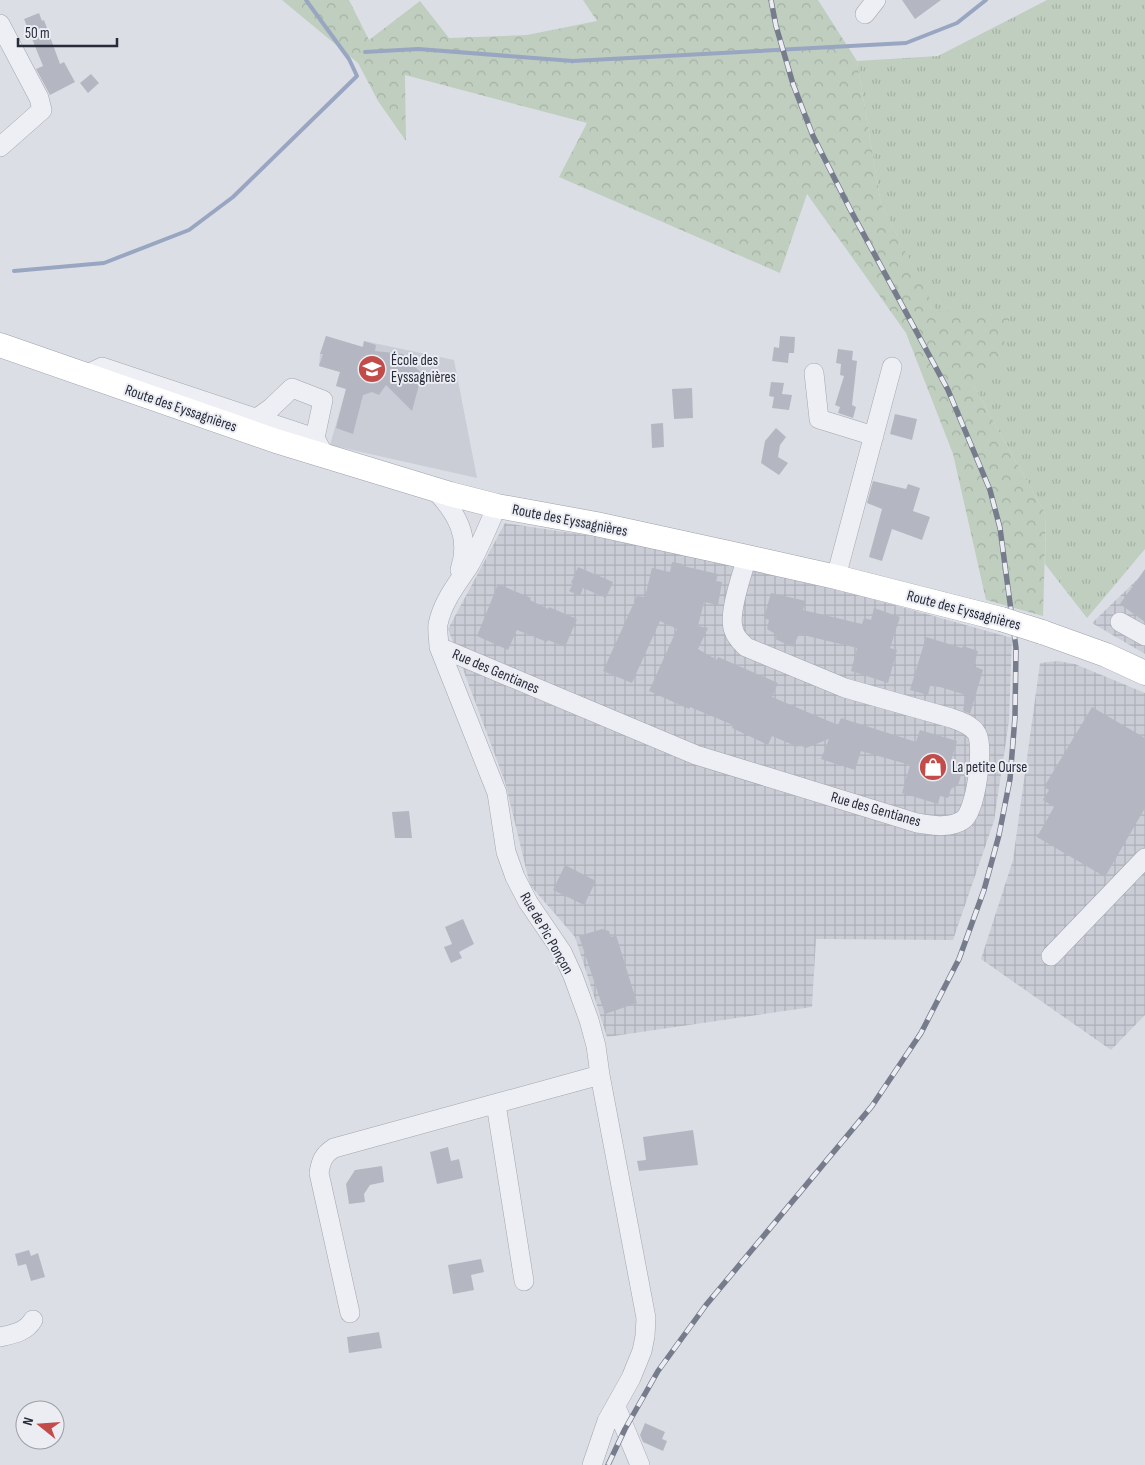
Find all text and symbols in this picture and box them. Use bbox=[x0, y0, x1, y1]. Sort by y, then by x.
scale bar bbox=[18, 15, 116, 47]
text: 50 m bbox=[25, 24, 50, 43]
place label: École des Eyssagnières bbox=[391, 351, 456, 387]
school or university icon: École des Eyssagnières bbox=[357, 354, 387, 384]
street label: Route des Eyssagnières bbox=[122, 380, 239, 437]
street label: Route des Eyssagnières bbox=[511, 500, 629, 541]
street label: Route des Eyssagnières bbox=[905, 586, 1023, 635]
street label: Rue des Gentianes bbox=[449, 645, 542, 698]
shop icon: La petite Ourse bbox=[918, 752, 948, 782]
place label: La petite Ourse bbox=[952, 758, 1027, 777]
street label: Rue des Gentianes bbox=[829, 788, 923, 831]
street label: Rue de Pic Ponçon bbox=[515, 889, 578, 978]
north arrow bbox=[15, 1400, 65, 1450]
text: N bbox=[19, 1415, 37, 1427]

